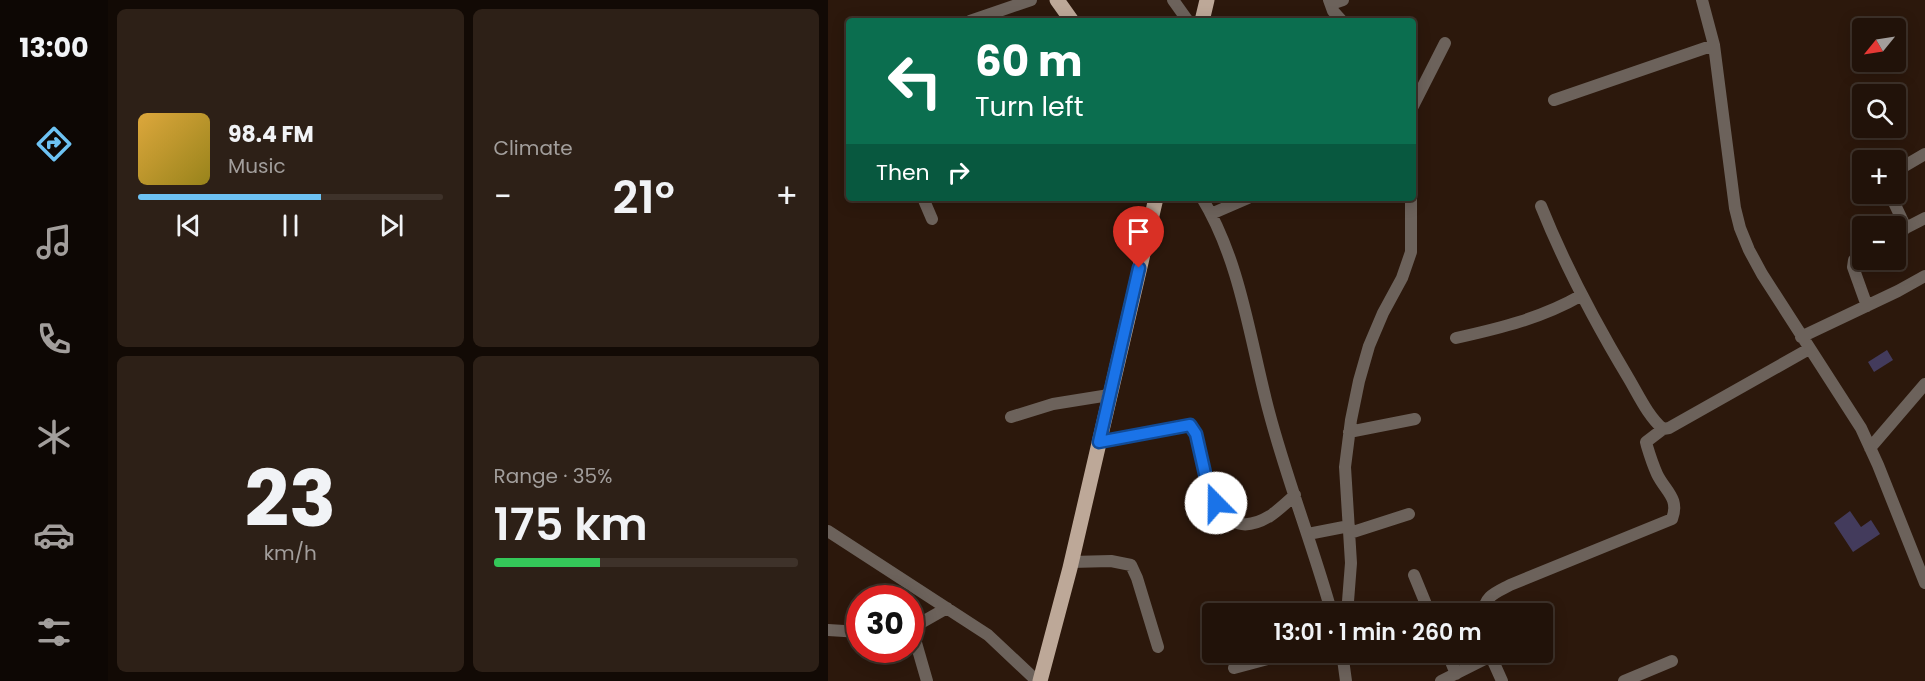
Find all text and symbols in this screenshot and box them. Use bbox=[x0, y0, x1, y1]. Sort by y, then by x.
north arrow bbox=[1852, 18, 1906, 72]
map controls bbox=[1852, 18, 1906, 270]
text: 13:00 bbox=[19, 29, 89, 66]
text: 60 m bbox=[975, 32, 1083, 91]
icon: left bbox=[876, 42, 954, 120]
button: search bbox=[1852, 84, 1906, 138]
text: Turn left bbox=[975, 88, 1084, 125]
text: 98.4 FM bbox=[228, 119, 314, 150]
icon: directions bbox=[33, 123, 75, 165]
text: Climate bbox=[494, 134, 573, 162]
button: + bbox=[1852, 150, 1906, 204]
text: Music bbox=[228, 152, 286, 180]
icon: right bbox=[942, 156, 975, 189]
text: Then bbox=[876, 157, 930, 188]
text: 21° bbox=[613, 166, 675, 229]
text: − bbox=[494, 173, 512, 220]
text: + bbox=[775, 173, 798, 220]
pin bbox=[1113, 206, 1164, 268]
icon: previous bbox=[172, 209, 205, 242]
icon: pause bbox=[274, 209, 307, 242]
icon: next bbox=[375, 209, 408, 242]
icon: arrive bbox=[1122, 215, 1155, 248]
button: − bbox=[1852, 216, 1906, 270]
icon: music bbox=[33, 221, 75, 263]
icon: phone bbox=[33, 318, 75, 360]
icon: climate bbox=[33, 416, 75, 458]
text: 23 bbox=[244, 444, 336, 553]
text: Range · 35% bbox=[494, 462, 612, 490]
position arrow bbox=[1184, 471, 1248, 535]
text: 175 km bbox=[494, 493, 648, 556]
icon: car bbox=[33, 514, 75, 556]
text: km/h bbox=[264, 539, 317, 567]
speed limit sign: 30 bbox=[846, 585, 924, 663]
icon: filters bbox=[33, 611, 75, 653]
text: 13:01 · 1 min · 260 m bbox=[1273, 617, 1482, 648]

